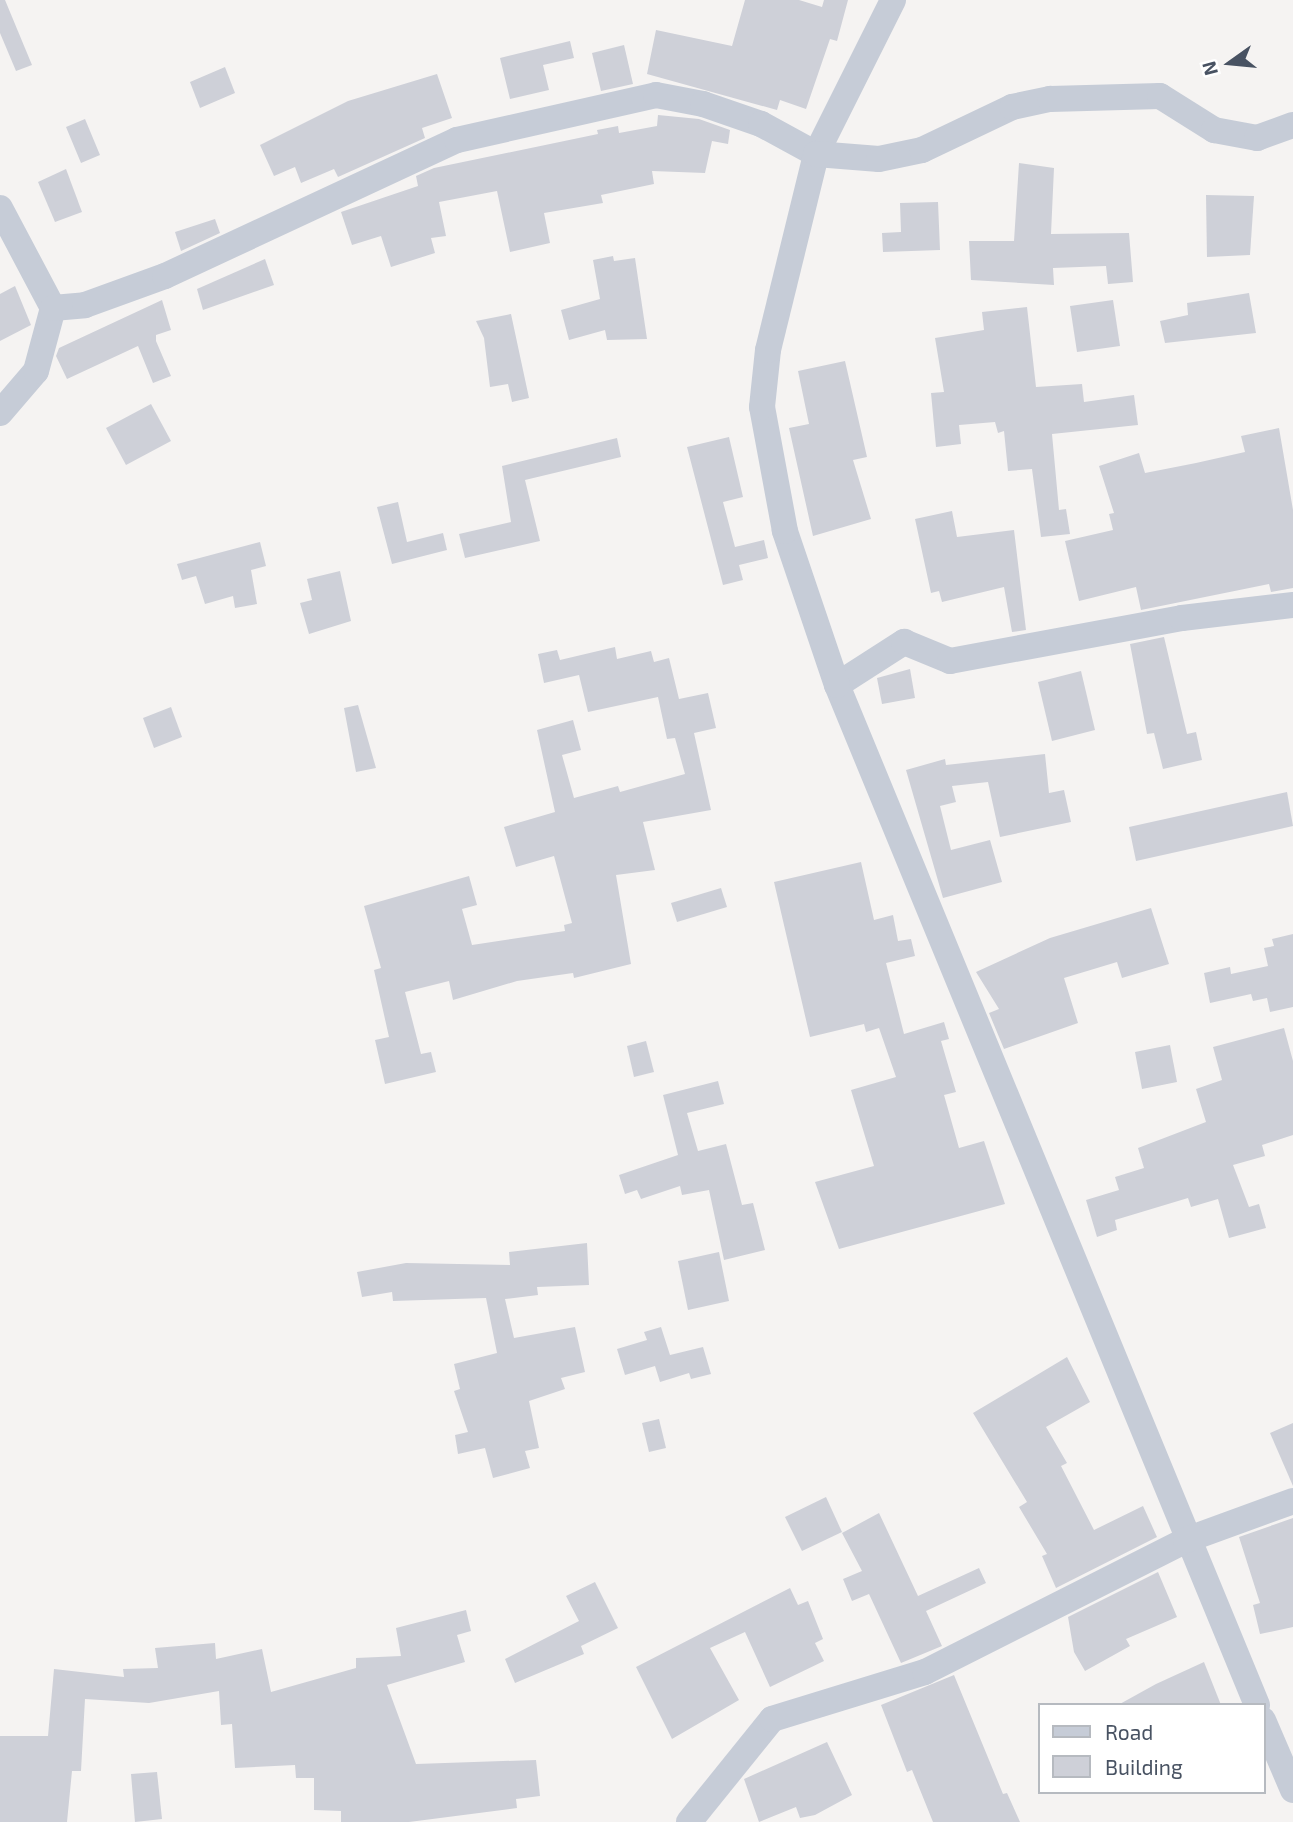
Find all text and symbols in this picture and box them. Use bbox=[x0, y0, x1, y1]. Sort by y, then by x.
north arrow bbox=[1195, 28, 1265, 98]
text: N bbox=[1196, 59, 1222, 78]
legend bbox=[1038, 1703, 1265, 1794]
text: Road bbox=[1105, 1719, 1153, 1744]
text: Building bbox=[1105, 1754, 1183, 1779]

